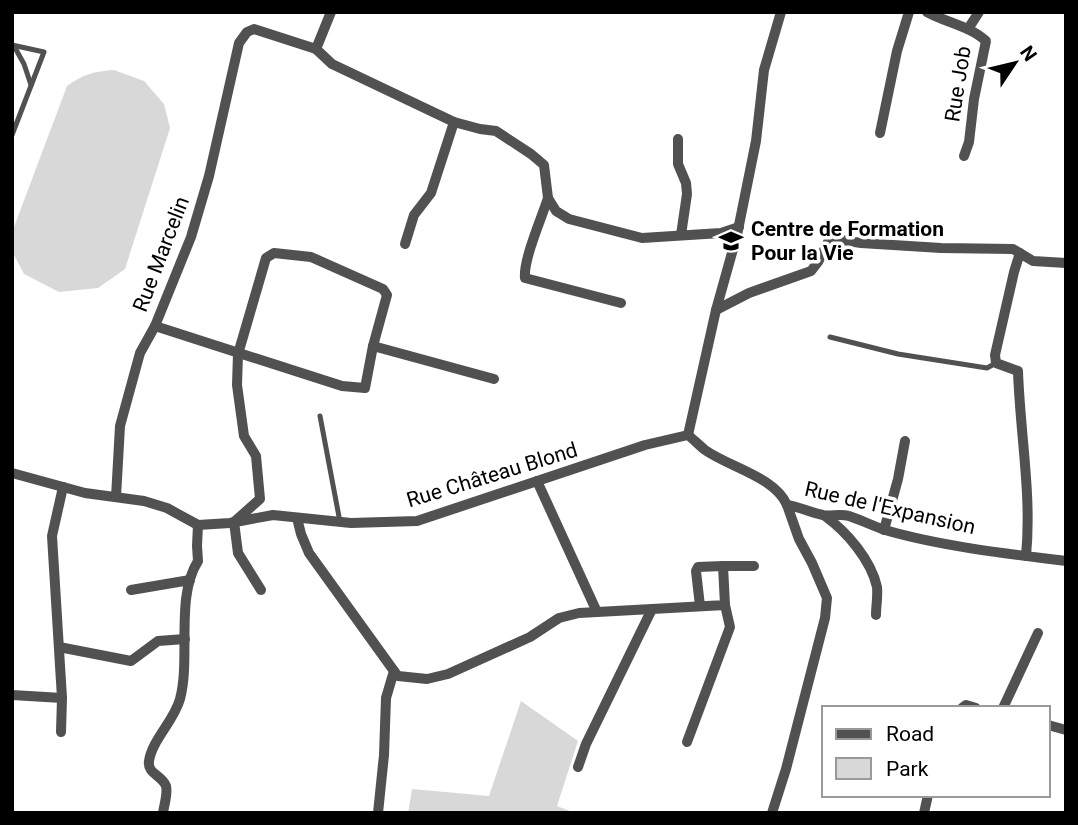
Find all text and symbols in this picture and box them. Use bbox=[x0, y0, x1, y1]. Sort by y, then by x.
north arrow bbox=[980, 28, 1050, 98]
text: N bbox=[1015, 41, 1042, 66]
street label: Rue Job bbox=[940, 44, 976, 124]
street label: Rue Marcelin bbox=[128, 193, 194, 315]
place label: Centre de Formation Pour la Vie bbox=[751, 217, 944, 265]
school or university icon: Centre de Formation Pour la Vie bbox=[717, 227, 745, 255]
street label: Rue Château Blond bbox=[404, 438, 580, 512]
street label: Rue de l'Expansion bbox=[802, 477, 978, 539]
legend bbox=[822, 706, 1050, 797]
text: Road bbox=[886, 722, 934, 746]
text: Park bbox=[886, 757, 929, 781]

